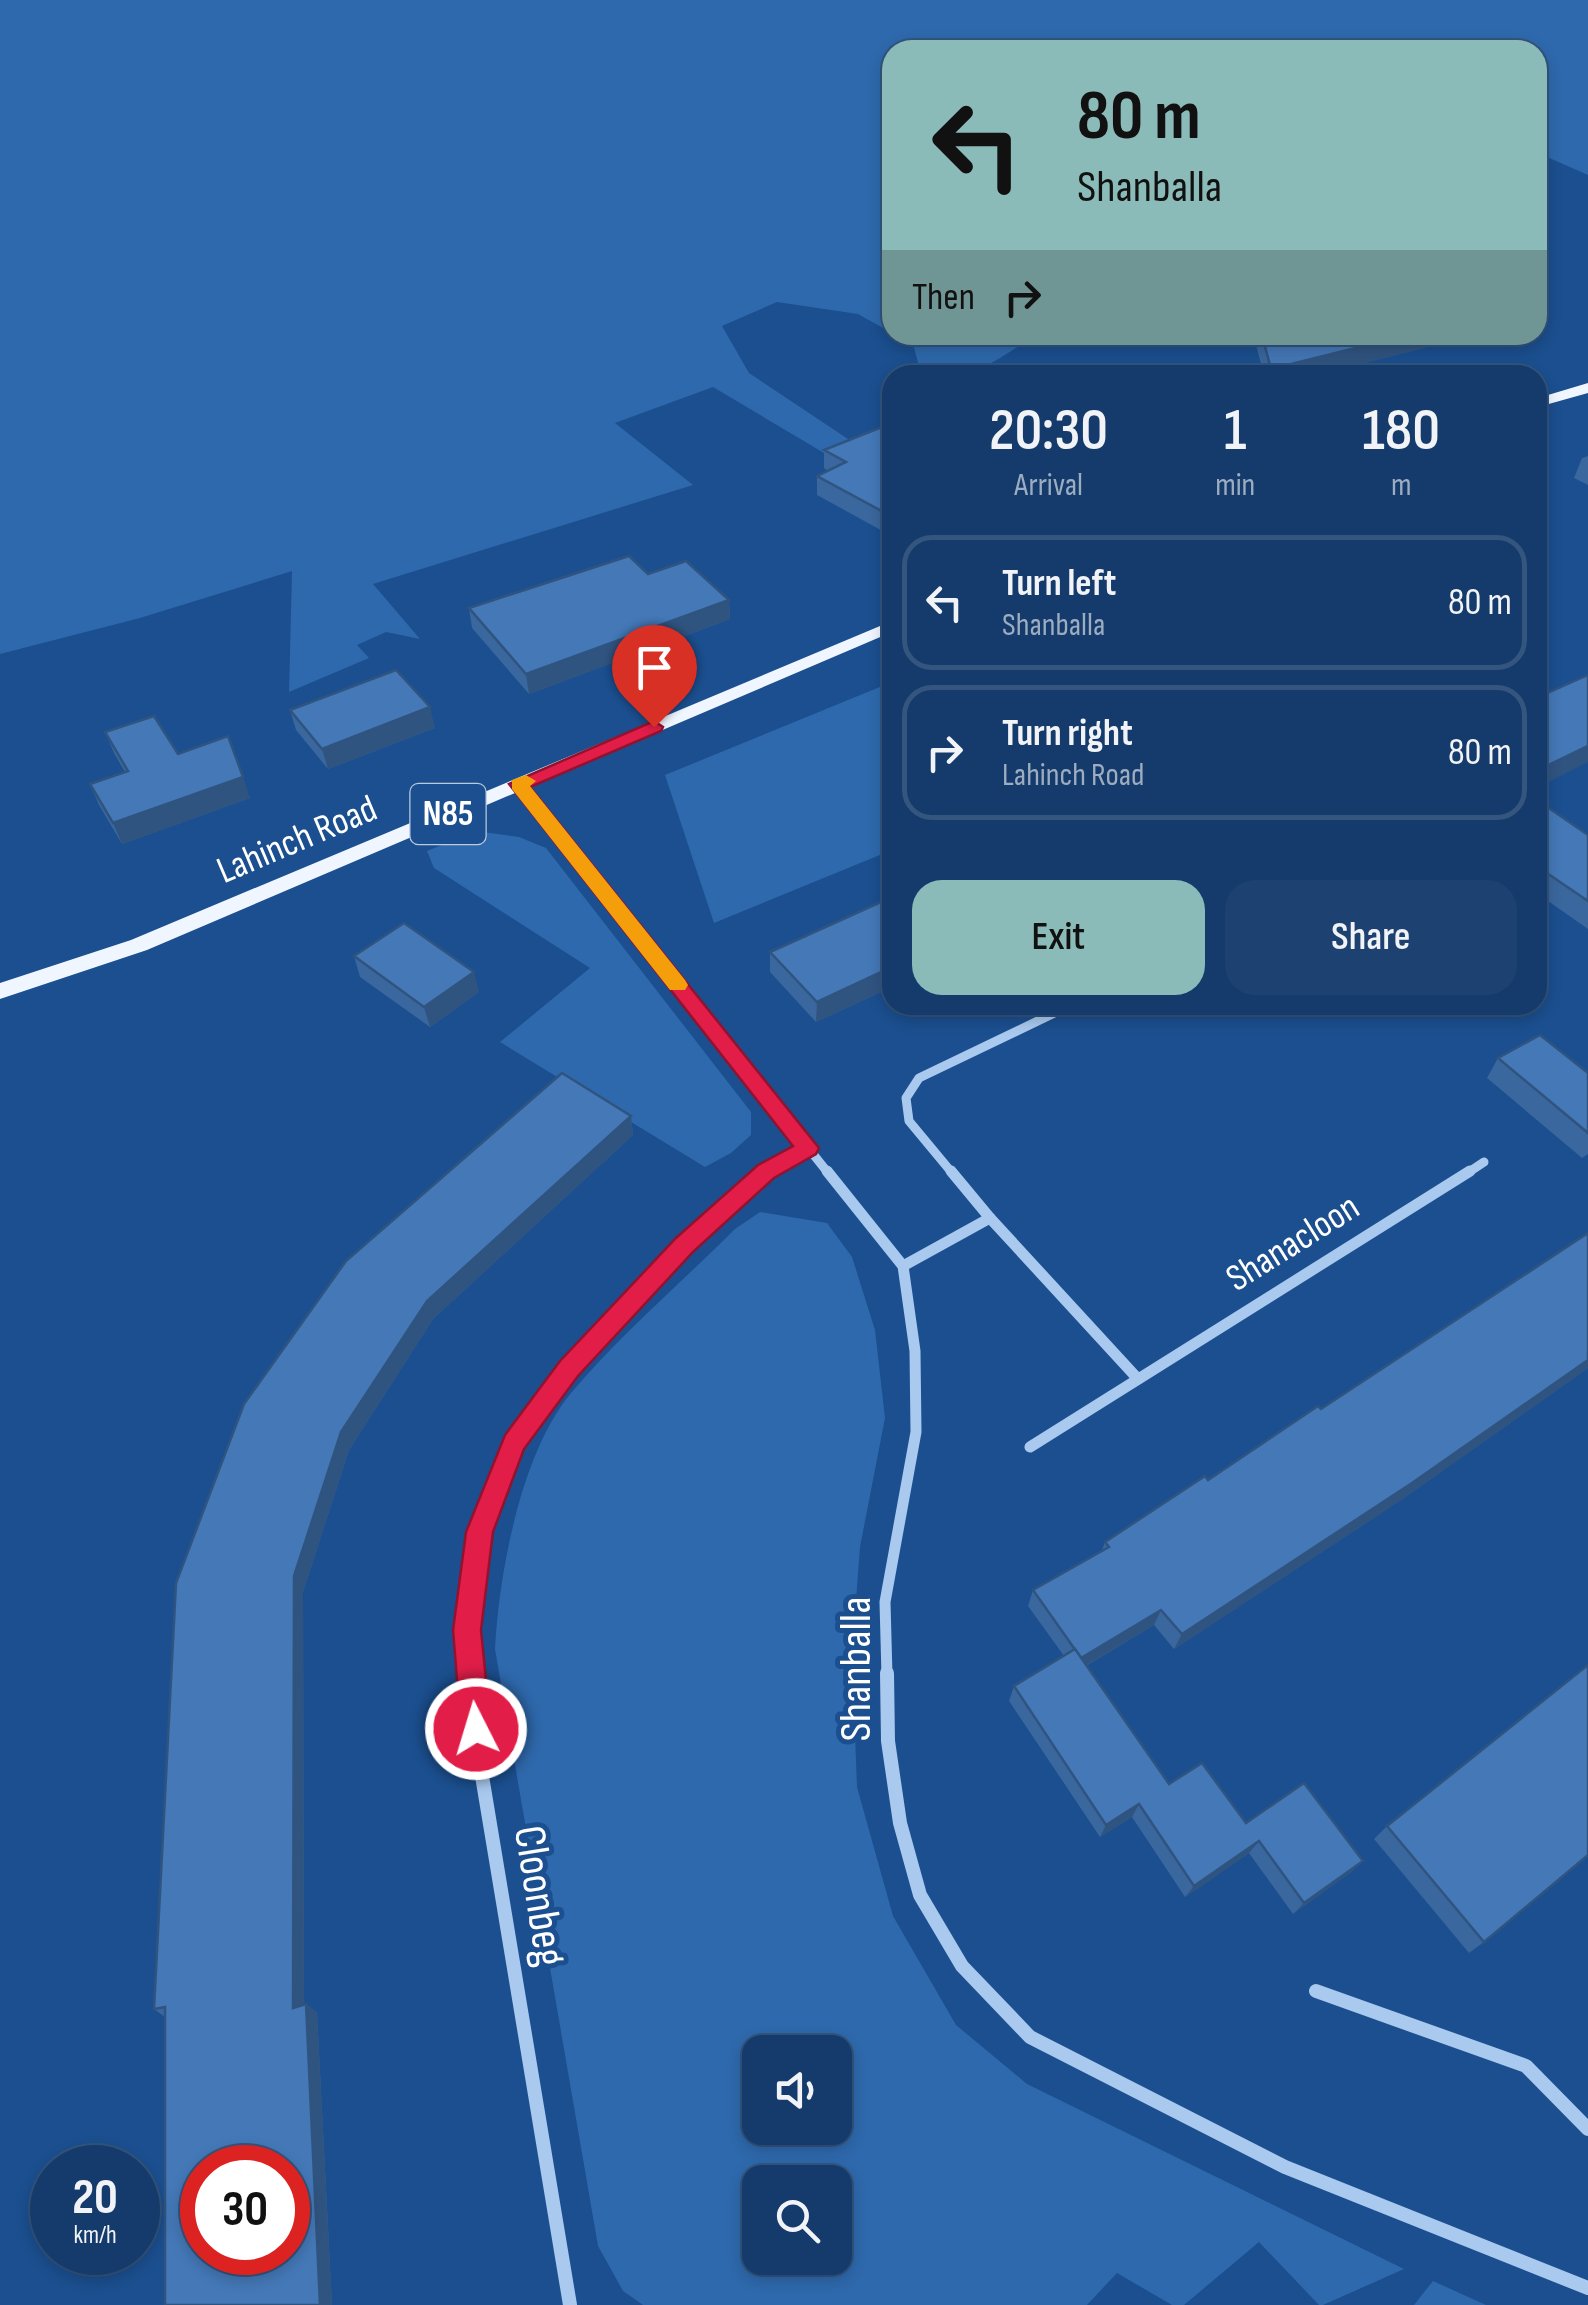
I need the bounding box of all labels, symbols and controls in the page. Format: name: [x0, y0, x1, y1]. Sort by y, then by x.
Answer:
text: 80 m: [1077, 75, 1201, 159]
icon: left: [912, 80, 1042, 210]
text: Shanballa: [1077, 160, 1222, 215]
icon: right: [995, 270, 1050, 325]
text: Then: [912, 275, 975, 320]
text: 20:30: [989, 395, 1108, 467]
text: 1: [1224, 395, 1246, 467]
text: 180: [1362, 395, 1440, 467]
text: Arrival: [1014, 466, 1083, 505]
text: min: [1215, 466, 1255, 505]
text: m: [1391, 466, 1411, 505]
text: Turn left: [1002, 561, 1116, 606]
icon: left: [917, 575, 972, 630]
text: 80 m: [1448, 580, 1512, 625]
text: Shanballa: [1002, 606, 1105, 645]
pin: [612, 625, 697, 728]
icon: arrive: [627, 640, 682, 695]
text: Turn right: [1002, 711, 1133, 756]
icon: right: [917, 725, 972, 780]
text: 80 m: [1448, 730, 1512, 775]
text: Lahinch Road: [1002, 756, 1144, 795]
road number: N85: [410, 784, 486, 844]
street label: Lahinch Road: [210, 786, 384, 894]
button: Exit: [912, 880, 1205, 995]
button: Share: [1225, 880, 1517, 995]
street label: Shanacloon: [1218, 1185, 1368, 1301]
street label: Shanballa: [829, 1596, 884, 1742]
position arrow: [424, 1677, 528, 1781]
street label: Cloonbeg: [501, 1822, 577, 1970]
map controls: [742, 2035, 852, 2275]
button: sound: [742, 2035, 852, 2145]
speed limit sign: 30: [180, 2145, 310, 2275]
button: search: [742, 2165, 852, 2275]
text: 20: [72, 2168, 118, 2228]
text: km/h: [73, 2220, 117, 2251]

